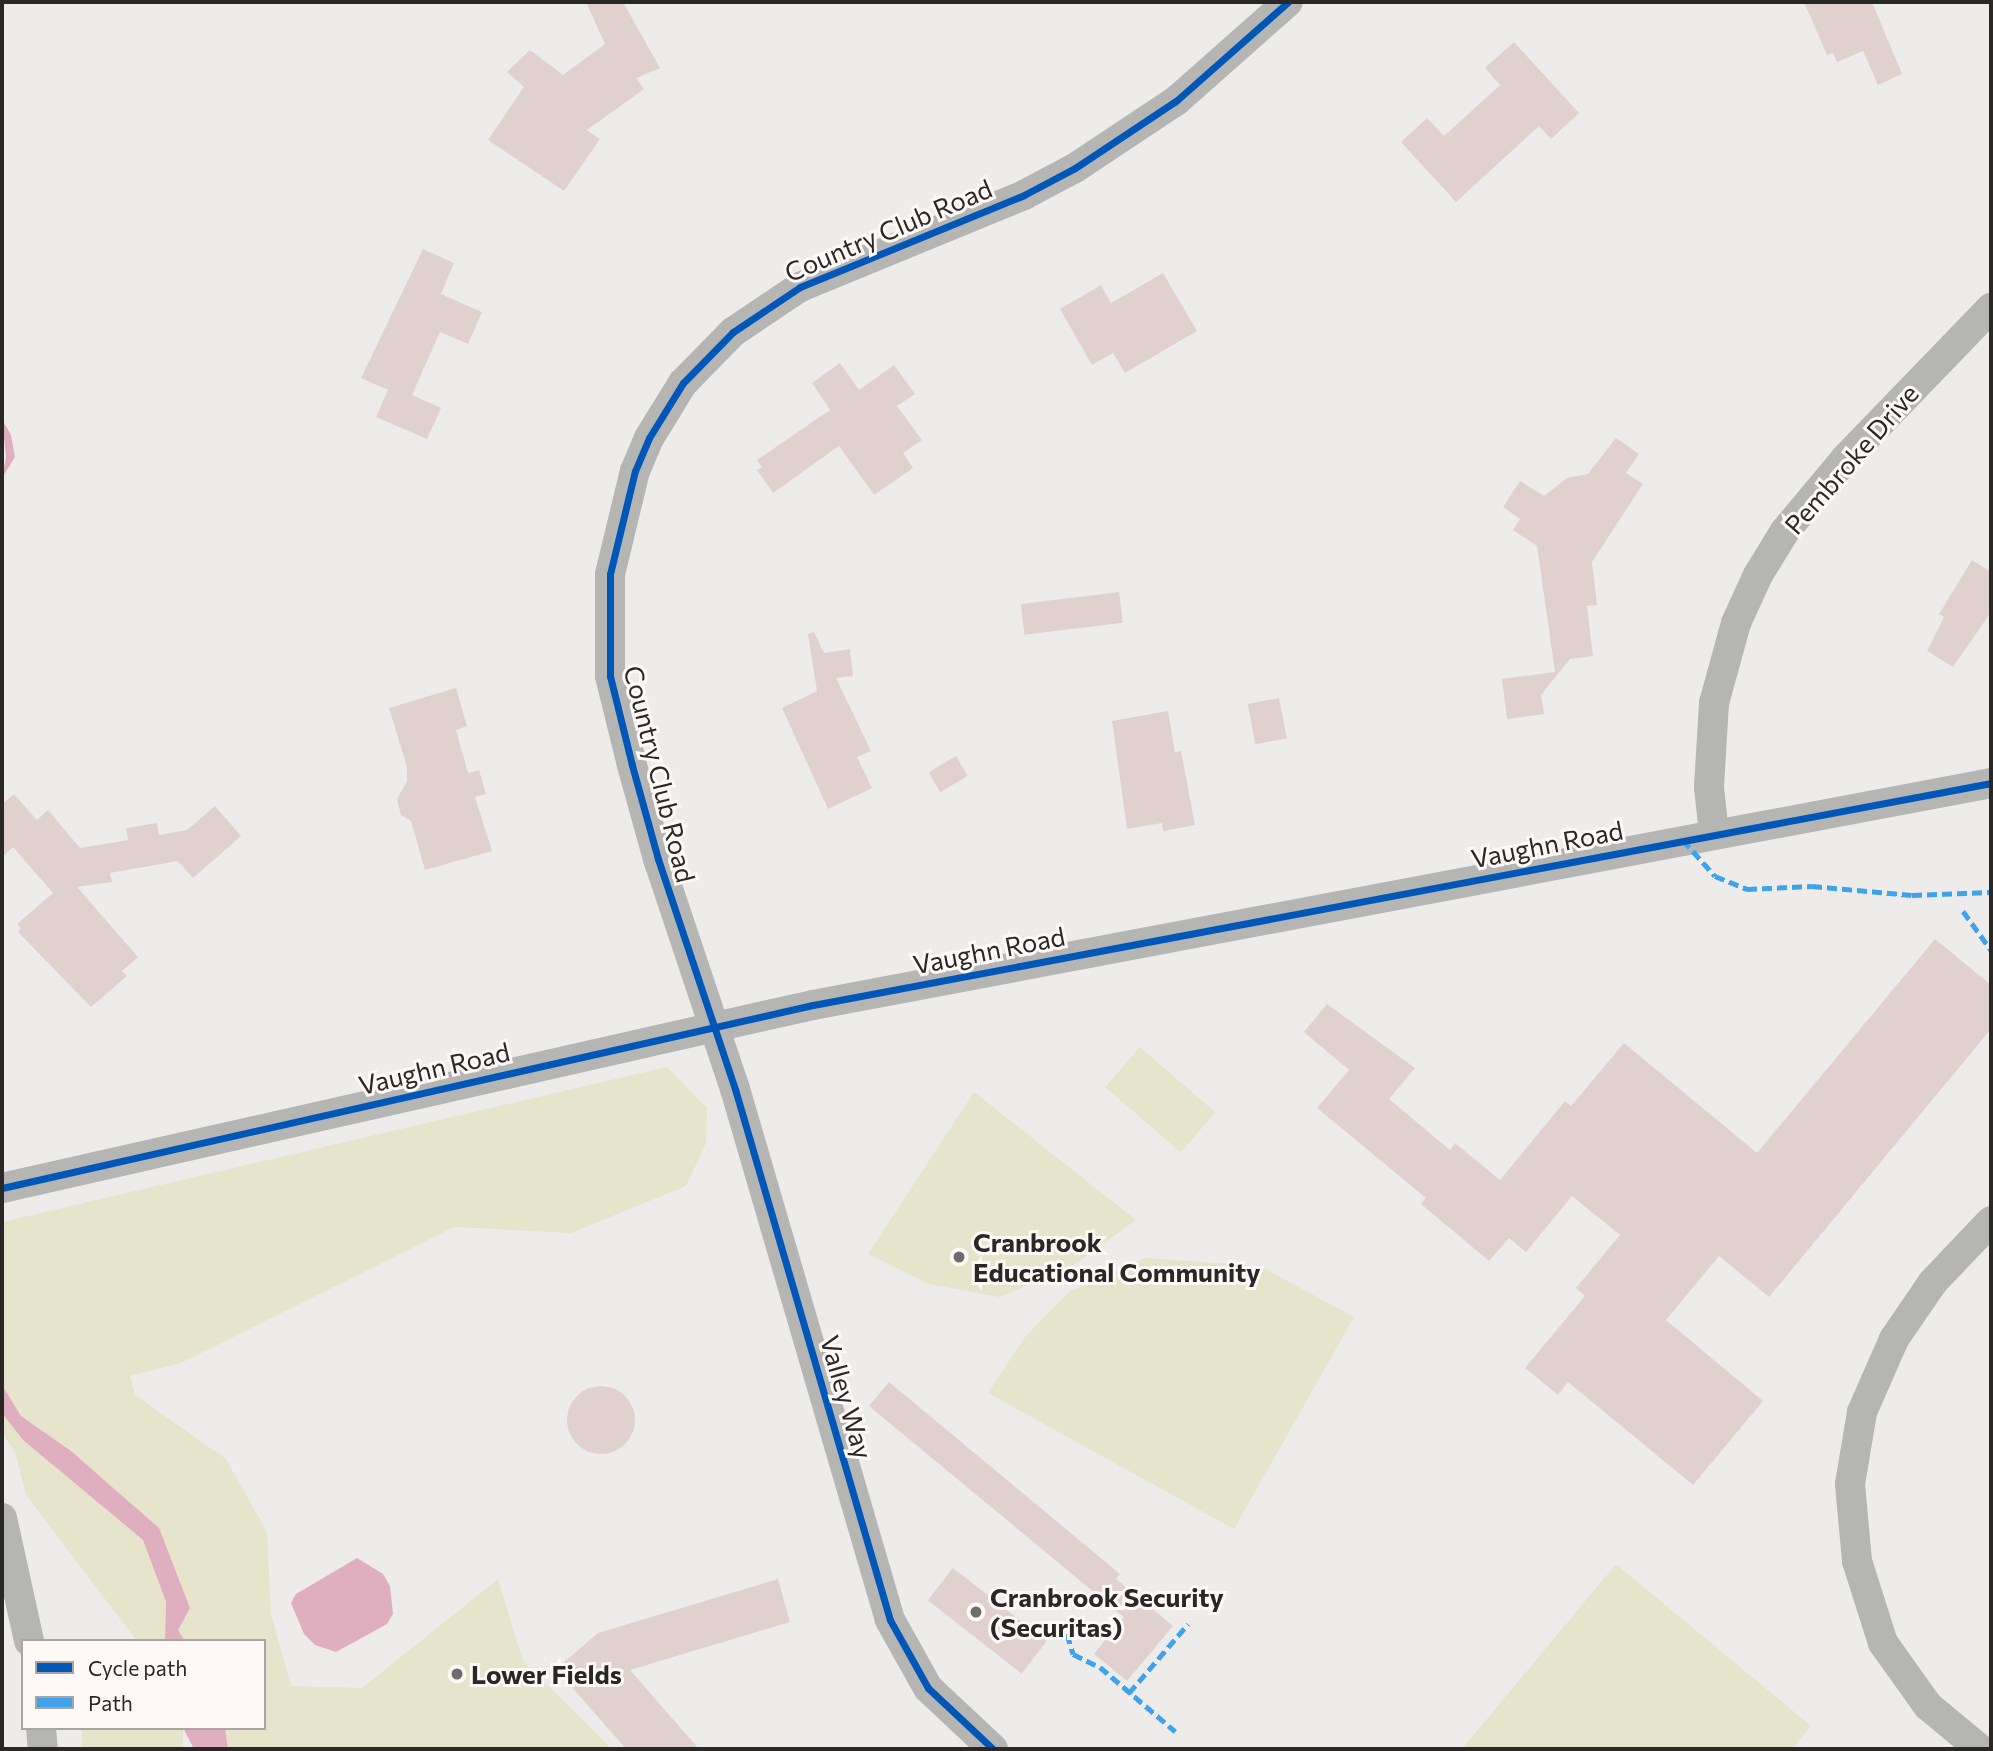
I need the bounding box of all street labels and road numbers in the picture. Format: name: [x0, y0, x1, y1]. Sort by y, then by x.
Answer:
street label: Country Club Road: [780, 172, 996, 288]
street label: Pembroke Drive: [1778, 378, 1924, 540]
street label: Country Club Road: [618, 662, 702, 886]
street label: Vaughn Road: [1468, 814, 1626, 874]
street label: Vaughn Road: [910, 920, 1068, 980]
street label: Vaughn Road: [355, 1035, 513, 1101]
street label: Valley Way: [815, 1332, 879, 1462]

